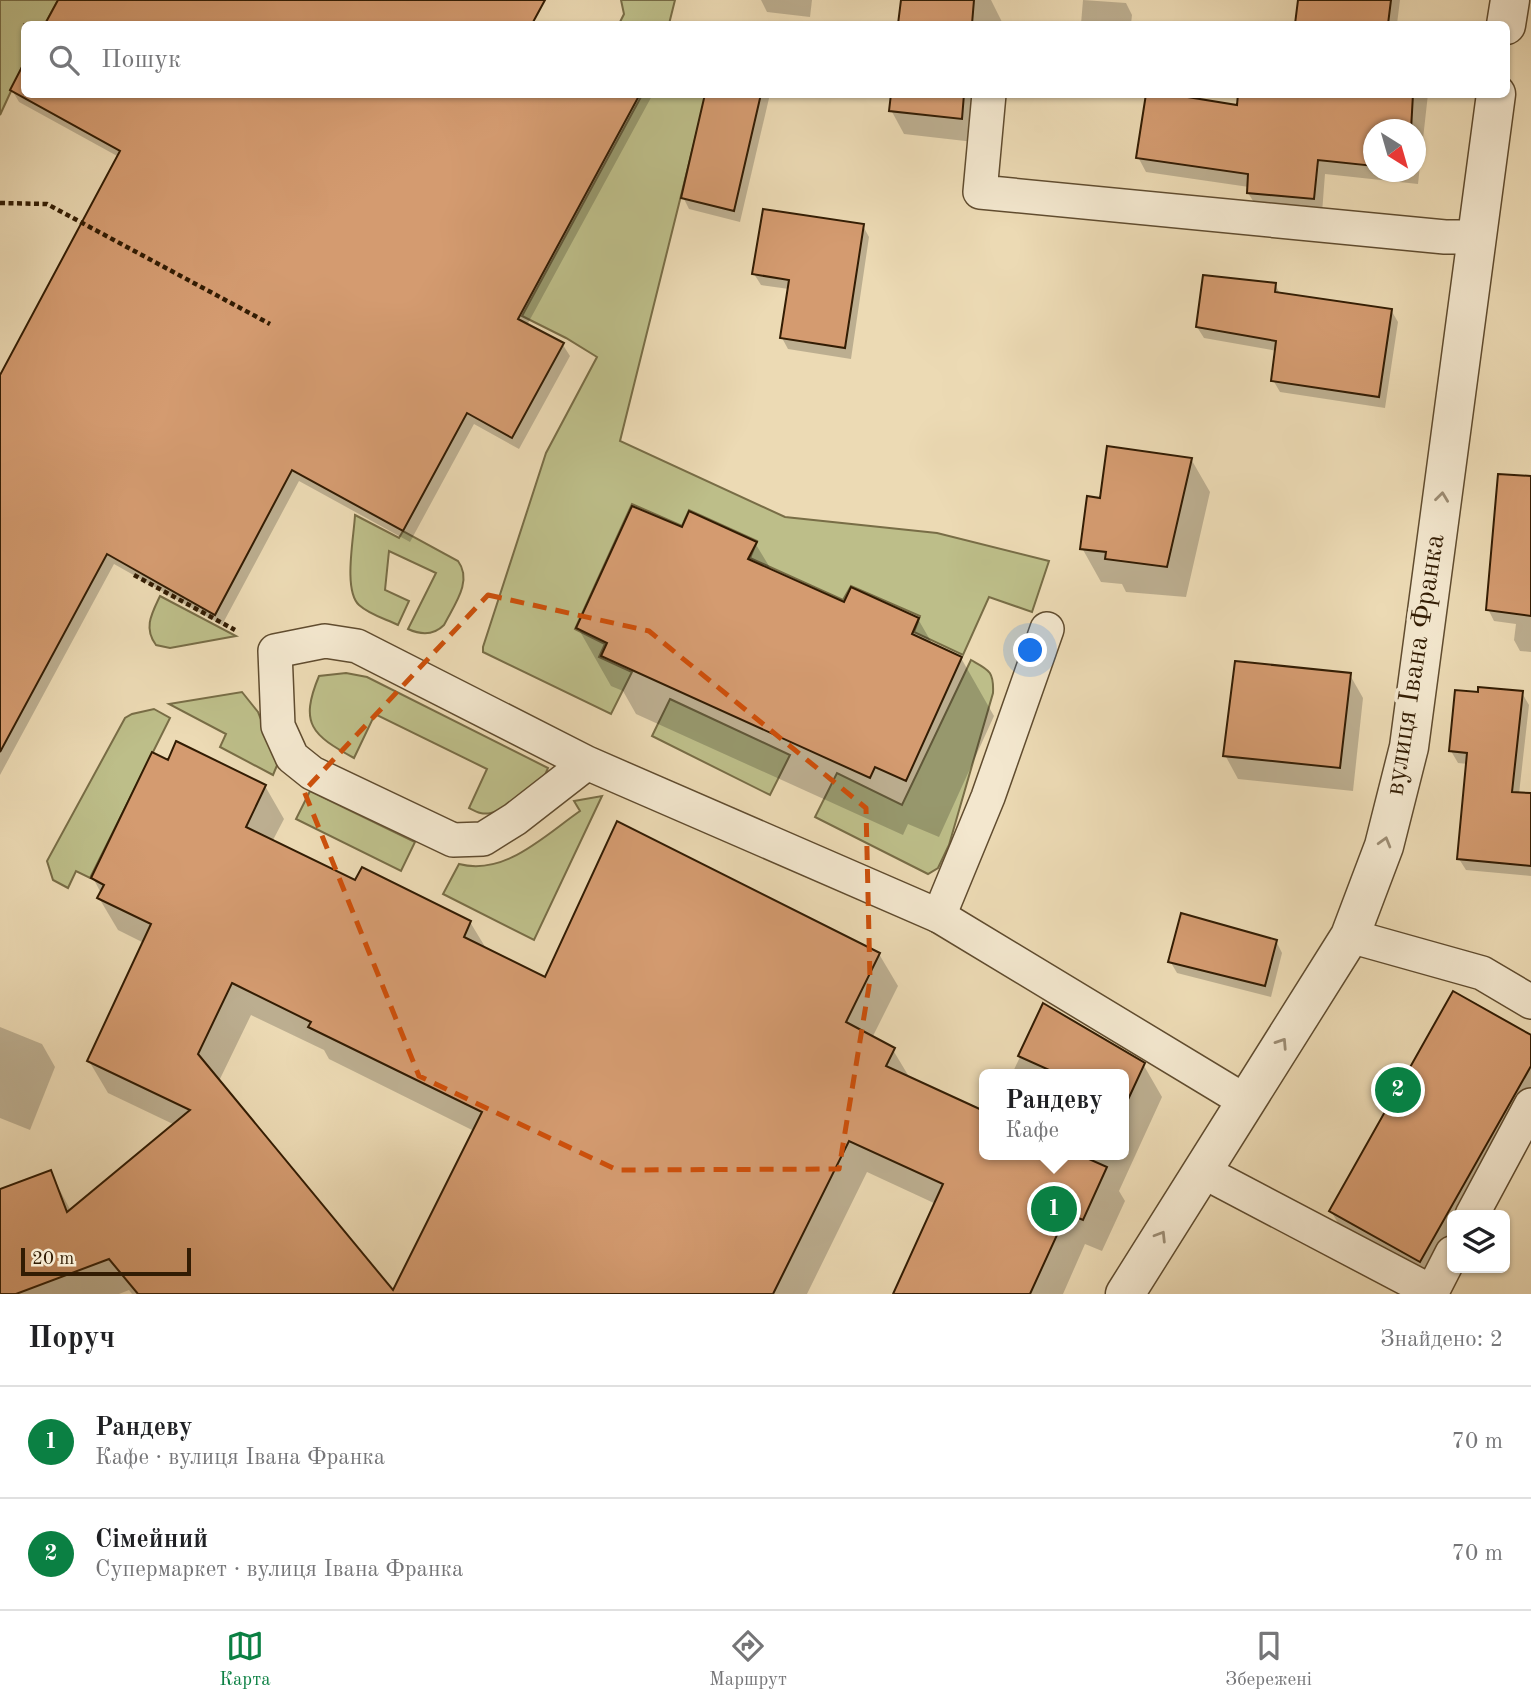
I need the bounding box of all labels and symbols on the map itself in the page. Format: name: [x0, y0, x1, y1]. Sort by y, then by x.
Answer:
north arrow: [1363, 119, 1426, 182]
one-way arrow: [1434, 491, 1449, 503]
street label: вулиця Івана Франка: [1382, 532, 1451, 798]
your location: [1013, 633, 1047, 667]
one-way arrow: [1377, 836, 1391, 848]
one-way arrow: [1273, 1038, 1286, 1051]
pin: 2: [1375, 1064, 1421, 1116]
pin: 1: [1031, 1183, 1077, 1235]
one-way arrow: [1153, 1231, 1166, 1244]
scale bar: [21, 1245, 191, 1277]

